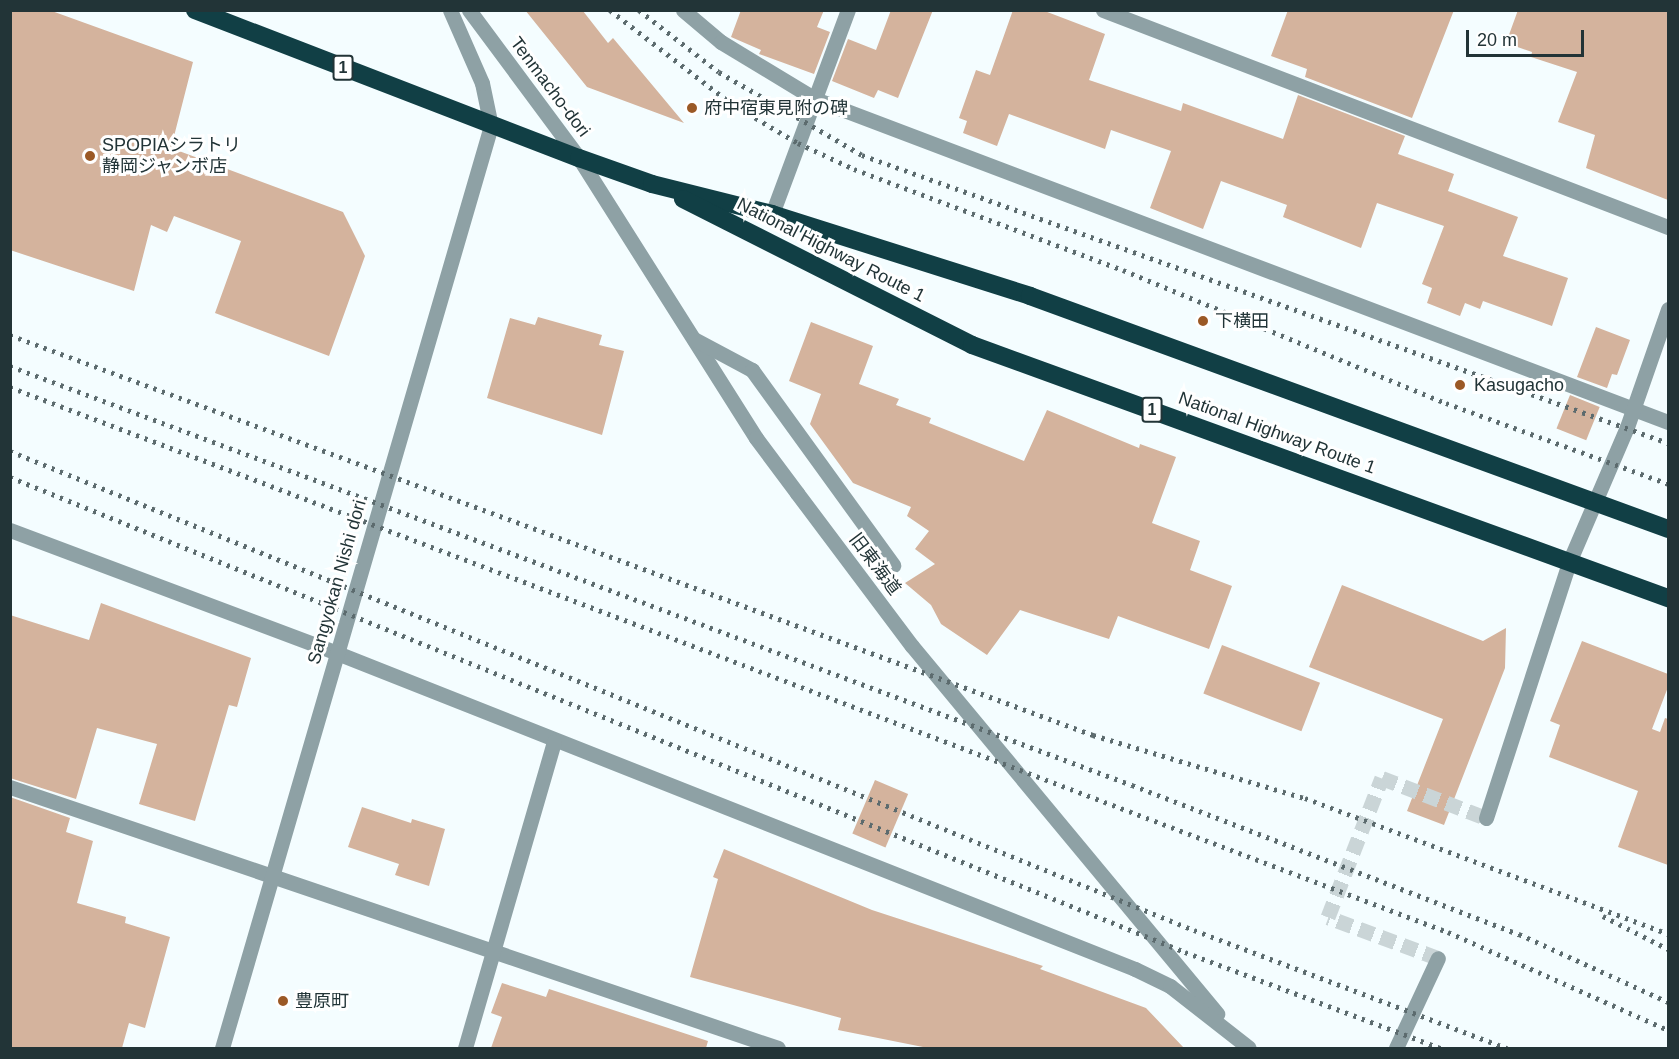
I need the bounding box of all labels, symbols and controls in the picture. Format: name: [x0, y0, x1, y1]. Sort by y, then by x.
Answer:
scale bar: [1469, 18, 1588, 56]
text: 20 m: [1477, 30, 1517, 50]
street label: Tenmacho-dori: [506, 33, 594, 141]
road number: 1: [332, 55, 354, 81]
place label: 府中宿東見附の碑: [704, 97, 848, 119]
marker: 府中宿東見附の碑: [685, 101, 699, 115]
place label: SPOPIAシラトリ 静岡ジャンボ店: [102, 135, 241, 178]
marker: SPOPIAシラトリ 静岡ジャンボ店: [83, 149, 97, 163]
street label: National Highway Route 1: [733, 193, 929, 307]
place label: 下横田: [1215, 310, 1269, 332]
marker: 下横田: [1196, 314, 1210, 328]
place label: Kasugacho: [1474, 374, 1564, 396]
marker: Kasugacho: [1451, 376, 1469, 394]
street label: National Highway Route 1: [1176, 387, 1378, 479]
road number: 1: [1142, 397, 1162, 423]
street label: Sangyokan Nishi dori: [303, 497, 371, 667]
street label: 旧東海道: [845, 529, 905, 599]
place label: 豊原町: [295, 990, 349, 1012]
marker: 豊原町: [276, 994, 290, 1008]

